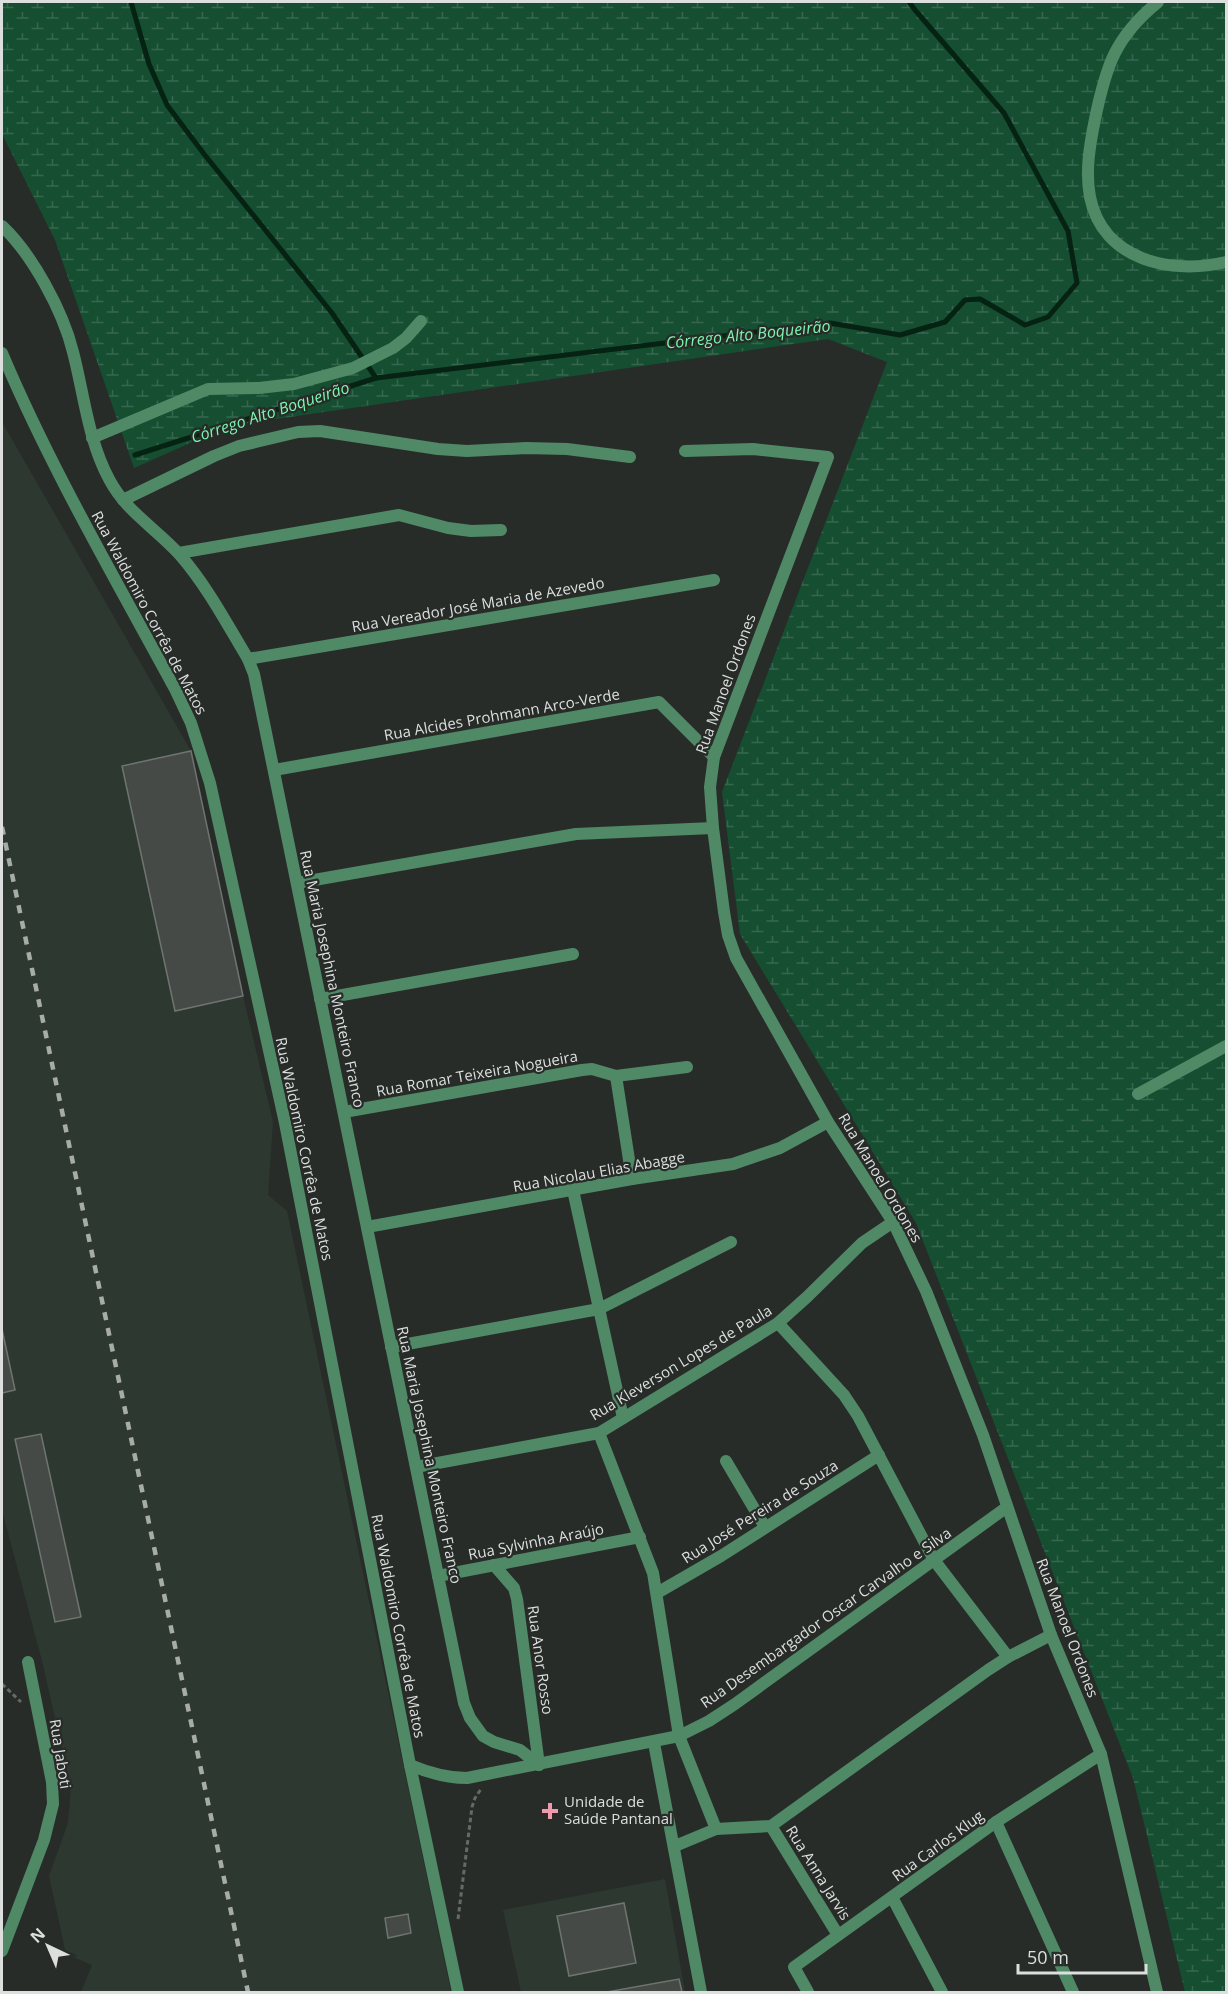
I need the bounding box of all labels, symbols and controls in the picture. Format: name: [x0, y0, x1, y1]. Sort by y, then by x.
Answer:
water label: Córrego Alto Boqueirão: [665, 314, 831, 354]
water label: Córrego Alto Boqueirão: [188, 376, 352, 448]
street label: Rua Waldomiro Corrêa de Matos: [88, 507, 212, 718]
street label: Rua Vereador José Maria de Azevedo: [350, 572, 606, 636]
street label: Rua Manoel Ordones: [690, 611, 760, 756]
street label: Rua Alcides Prohmann Arco-Verde: [382, 683, 621, 745]
street label: Rua Maria Josephina Monteiro Franco: [296, 848, 370, 1109]
street label: Rua Waldomiro Corrêa de Matos: [272, 1035, 338, 1262]
street label: Rua Romar Teixeira Nogueira: [374, 1045, 579, 1101]
street label: Rua Manoel Ordones: [834, 1109, 927, 1246]
street label: Rua Nicolau Elias Abagge: [511, 1146, 686, 1196]
street label: Rua Kleverson Lopes de Paula: [586, 1300, 775, 1425]
street label: Rua Maria Josephina Monteiro Franco: [393, 1324, 467, 1585]
street label: Rua José Pereira de Souza: [678, 1455, 841, 1568]
street label: Rua Waldomiro Corrêa de Matos: [367, 1512, 431, 1740]
street label: Rua Sylvinha Araújo: [466, 1518, 605, 1564]
street label: Rua Desembargador Oscar Carvalho e Silva: [696, 1522, 955, 1712]
street label: Rua Manoel Ordones: [1032, 1555, 1104, 1700]
street label: Rua Anor Rosso: [523, 1604, 559, 1716]
street label: Rua Jaboti: [46, 1718, 76, 1790]
place label: Unidade de Saúde Pantanal: [564, 1791, 673, 1828]
marker: Unidade de Saúde Pantanal: [541, 1802, 559, 1820]
street label: Rua Carlos Klug: [888, 1805, 987, 1885]
street label: Rua Anna Jarvis: [782, 1821, 856, 1923]
north arrow: [18, 1916, 78, 1976]
text: N: [25, 1923, 50, 1948]
scale bar: [1018, 1937, 1146, 1975]
text: 50 m: [1027, 1945, 1069, 1969]

